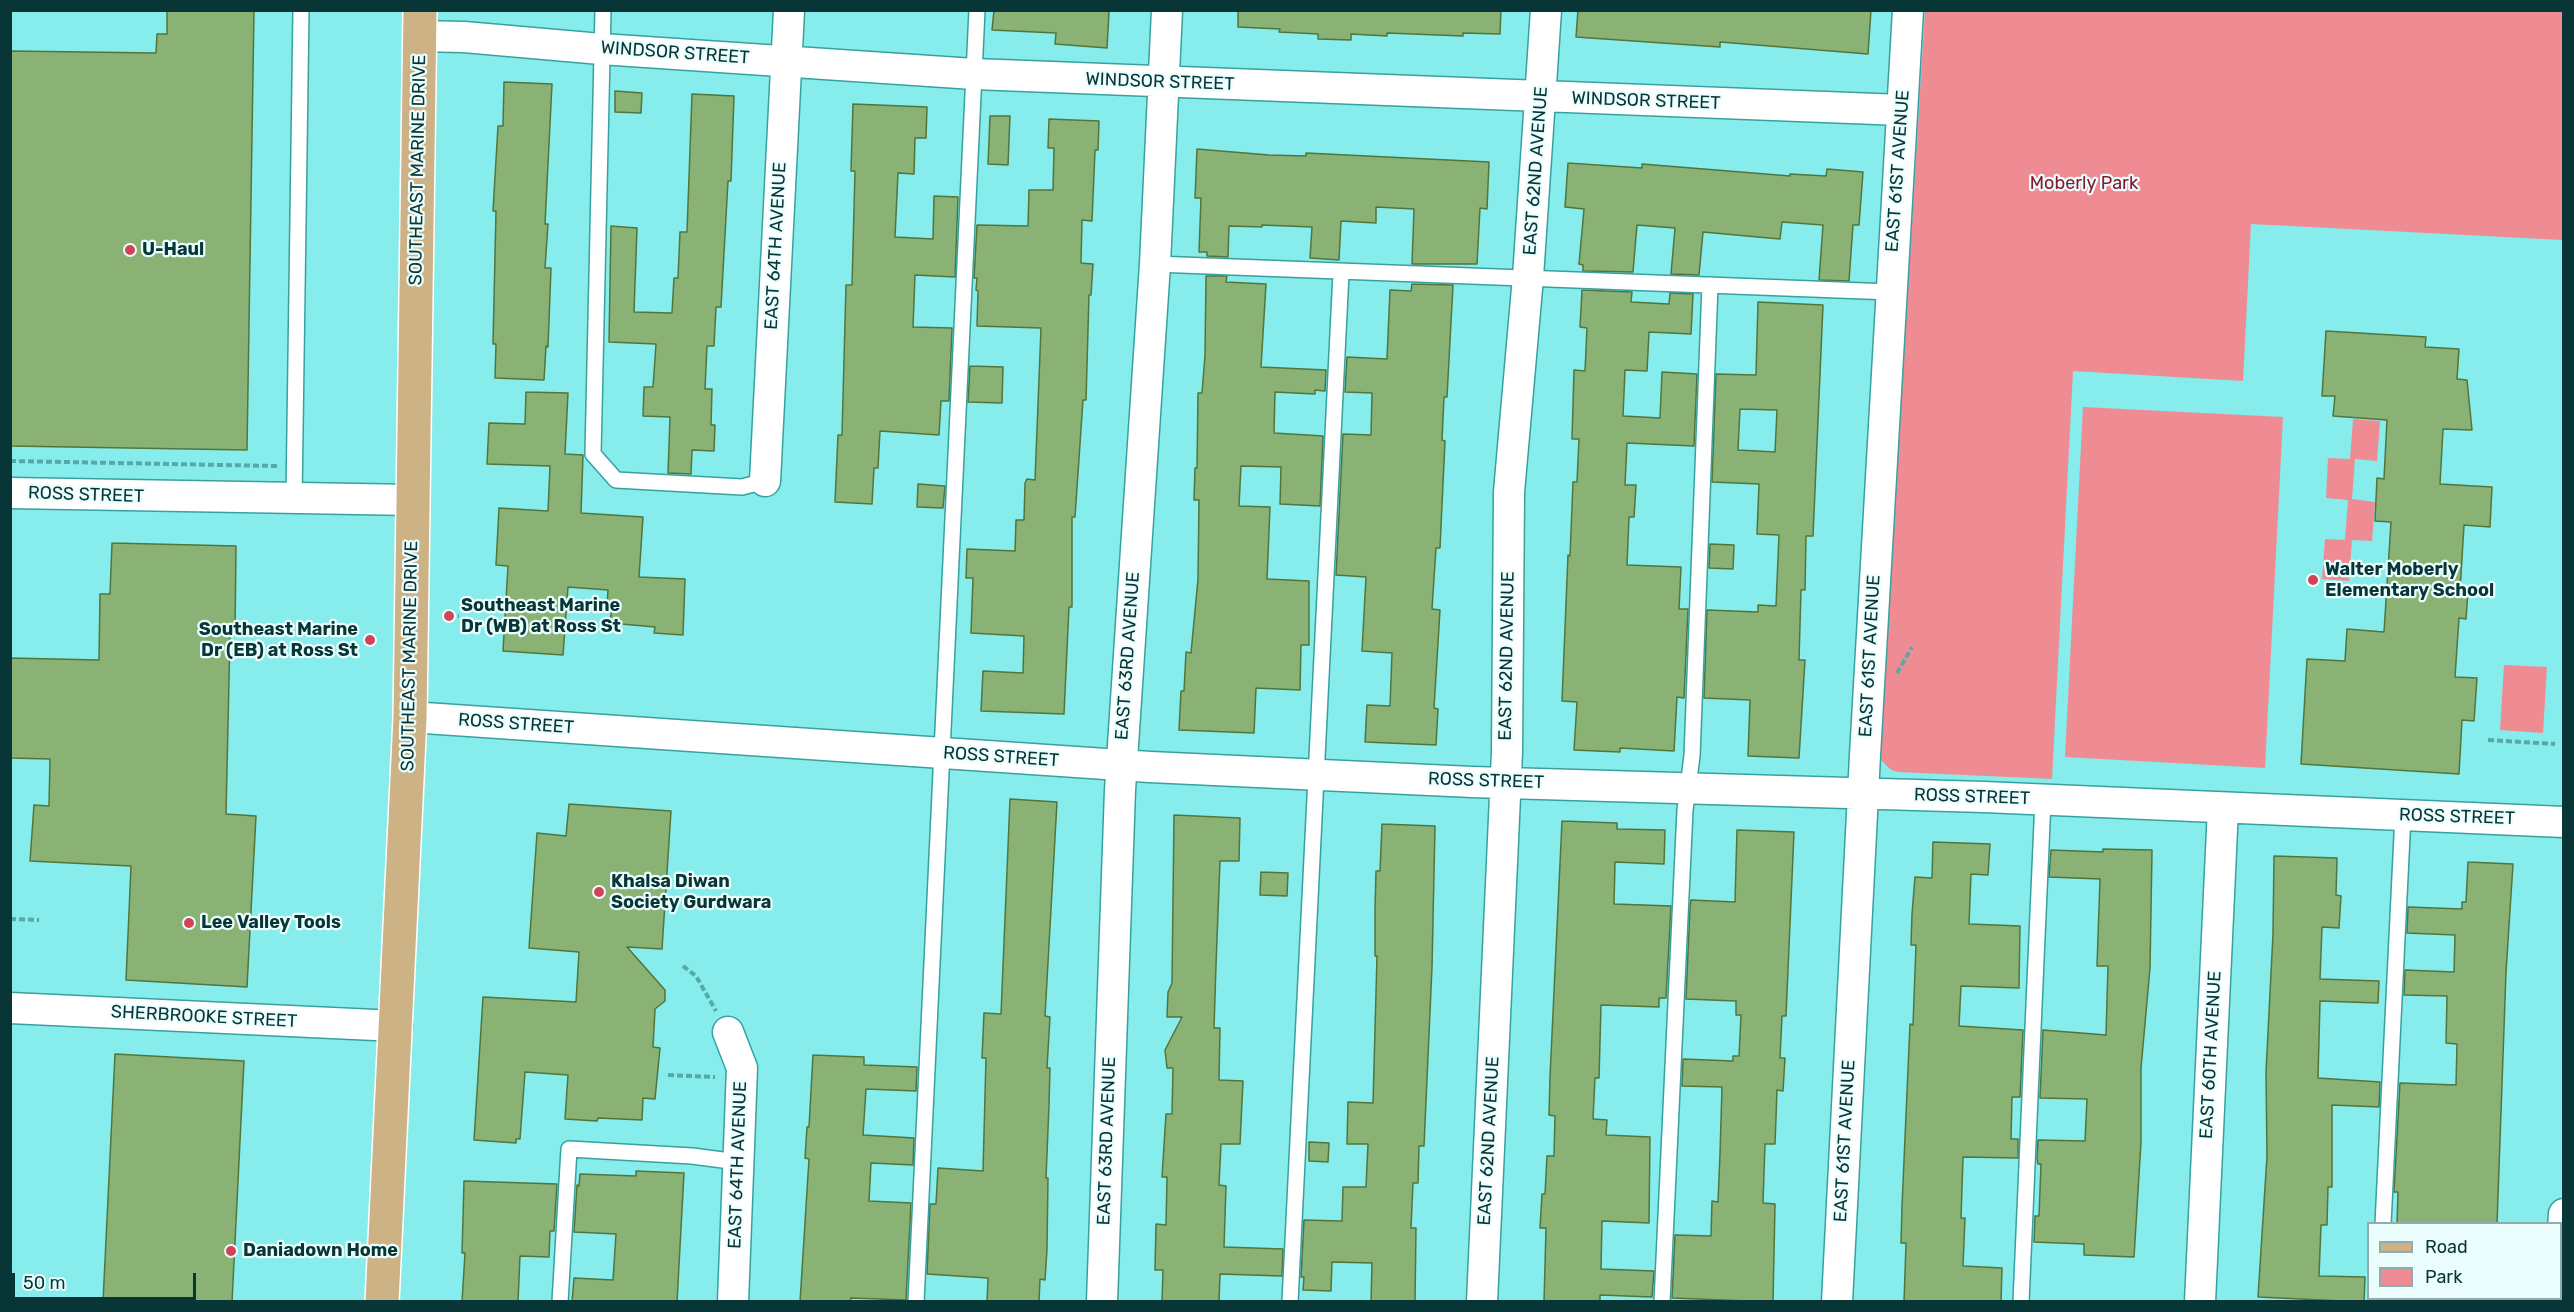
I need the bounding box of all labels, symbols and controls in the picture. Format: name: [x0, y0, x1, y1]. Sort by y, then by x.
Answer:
street label: WINDSOR STREET: [600, 37, 750, 69]
street label: SOUTHEAST MARINE DRIVE: [405, 55, 431, 285]
street label: WINDSOR STREET: [1085, 69, 1235, 95]
street label: EAST 62ND AVENUE: [1519, 86, 1553, 256]
street label: WINDSOR STREET: [1571, 88, 1721, 114]
street label: EAST 61ST AVENUE: [1882, 89, 1914, 253]
street label: EAST 64TH AVENUE: [761, 162, 791, 330]
park label: Moberly Park: [2030, 173, 2138, 195]
place label: U-Haul: [142, 239, 204, 261]
marker: U-Haul: [123, 243, 137, 257]
street label: ROSS STREET: [28, 482, 144, 508]
street label: SOUTHEAST MARINE DRIVE: [397, 541, 423, 771]
place label: Walter Moberly Elementary School: [2325, 559, 2494, 602]
street label: EAST 63RD AVENUE: [1111, 571, 1145, 741]
street label: EAST 62ND AVENUE: [1495, 571, 1519, 741]
marker: Walter Moberly Elementary School: [2306, 573, 2320, 587]
street label: EAST 61ST AVENUE: [1855, 574, 1885, 738]
place label: Southeast Marine Dr (WB) at Ross St: [461, 595, 621, 638]
marker: Southeast Marine Dr (WB) at Ross St: [442, 609, 456, 623]
place label: Southeast Marine Dr (EB) at Ross St: [199, 619, 358, 662]
marker: Southeast Marine Dr (EB) at Ross St: [363, 633, 377, 647]
street label: ROSS STREET: [457, 709, 575, 739]
street label: ROSS STREET: [942, 742, 1060, 772]
street label: ROSS STREET: [1428, 768, 1544, 794]
street label: ROSS STREET: [1914, 784, 2030, 810]
street label: ROSS STREET: [2399, 804, 2515, 830]
place label: Khalsa Diwan Society Gurdwara: [611, 871, 771, 914]
marker: Khalsa Diwan Society Gurdwara: [592, 885, 606, 899]
place label: Lee Valley Tools: [201, 912, 341, 934]
marker: Lee Valley Tools: [182, 916, 196, 930]
street label: EAST 60TH AVENUE: [2196, 970, 2226, 1140]
street label: SHERBROOKE STREET: [110, 1001, 298, 1033]
street label: EAST 63RD AVENUE: [1093, 1056, 1121, 1226]
street label: EAST 62ND AVENUE: [1474, 1056, 1504, 1226]
street label: EAST 61ST AVENUE: [1830, 1059, 1860, 1223]
street label: EAST 64TH AVENUE: [724, 1081, 752, 1249]
legend: [2367, 1222, 2562, 1300]
text: Road: [2425, 1236, 2468, 1258]
place label: Daniadown Home: [243, 1240, 398, 1262]
marker: Daniadown Home: [224, 1244, 238, 1258]
scale bar: [15, 1261, 200, 1299]
text: Park: [2425, 1266, 2462, 1288]
text: 50 m: [23, 1272, 66, 1294]

